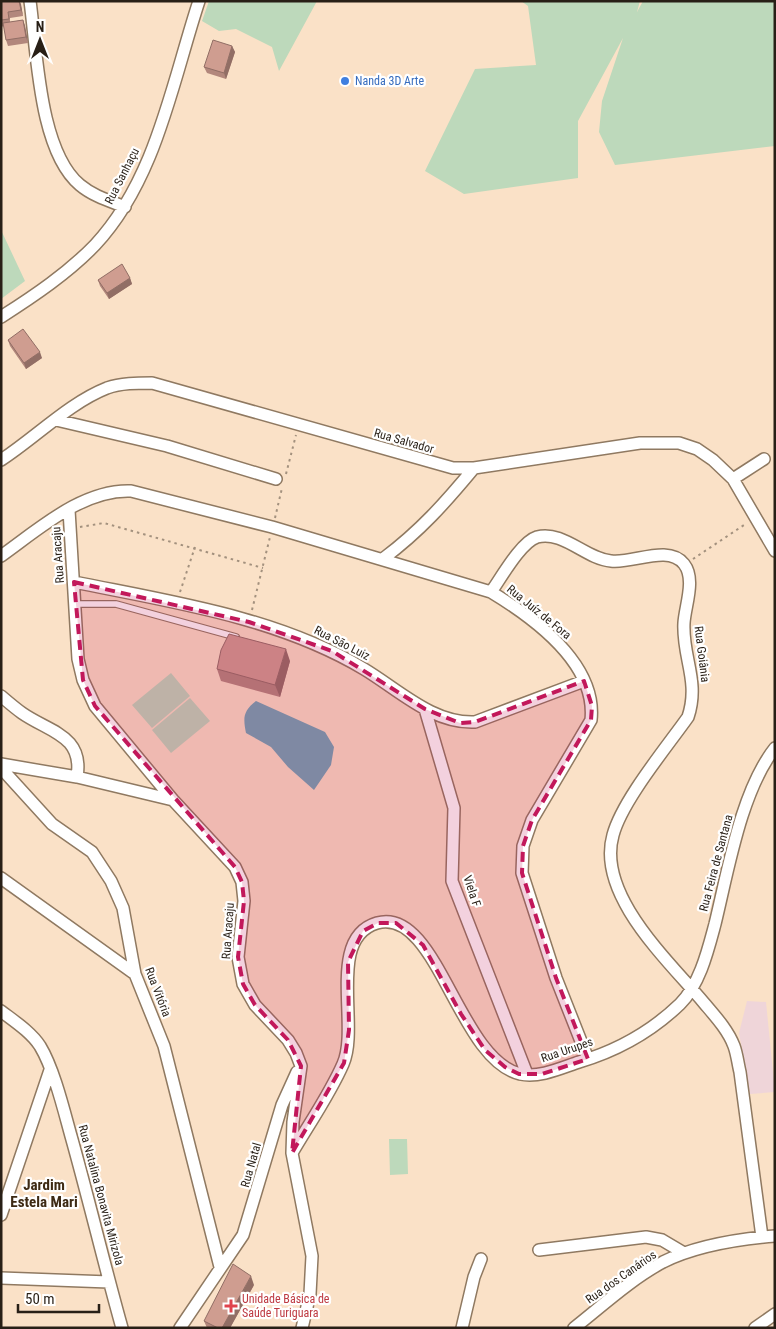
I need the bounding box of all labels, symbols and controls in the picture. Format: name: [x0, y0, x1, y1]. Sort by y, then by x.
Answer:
north arrow: [15, 15, 65, 65]
text: N: [36, 19, 44, 35]
place label: Nanda 3D Arte: [355, 74, 424, 88]
marker: Nanda 3D Arte: [339, 75, 351, 87]
street label: Rua Sanhaçu: [102, 145, 142, 207]
street label: Rua Salvador: [372, 426, 436, 456]
street label: Rua Aracaju: [49, 526, 67, 584]
street label: Rua Juíz de Fora: [504, 582, 574, 642]
street label: Rua São Luiz: [312, 623, 372, 663]
street label: Rua Goiânia: [692, 625, 712, 683]
street label: Rua Feira de Santana: [696, 813, 736, 913]
street label: Viela F: [460, 874, 484, 909]
street label: Rua Aracaju: [219, 902, 237, 960]
street label: Rua Vitória: [142, 965, 174, 1019]
street label: Rua Urupes: [539, 1035, 595, 1065]
street label: Rua Natalina Bonavita Mirizola: [75, 1123, 127, 1267]
street label: Rua Natal: [238, 1141, 264, 1189]
district label: Jardim Estela Mari: [10, 1176, 78, 1211]
street label: Rua dos Canários: [583, 1247, 659, 1307]
scale bar: [18, 1282, 99, 1314]
text: 50 m: [25, 1290, 55, 1308]
place label: Unidade Básica de Saúde Turiguara: [242, 1292, 330, 1320]
marker: Unidade Básica de Saúde Turiguara: [224, 1299, 238, 1313]

